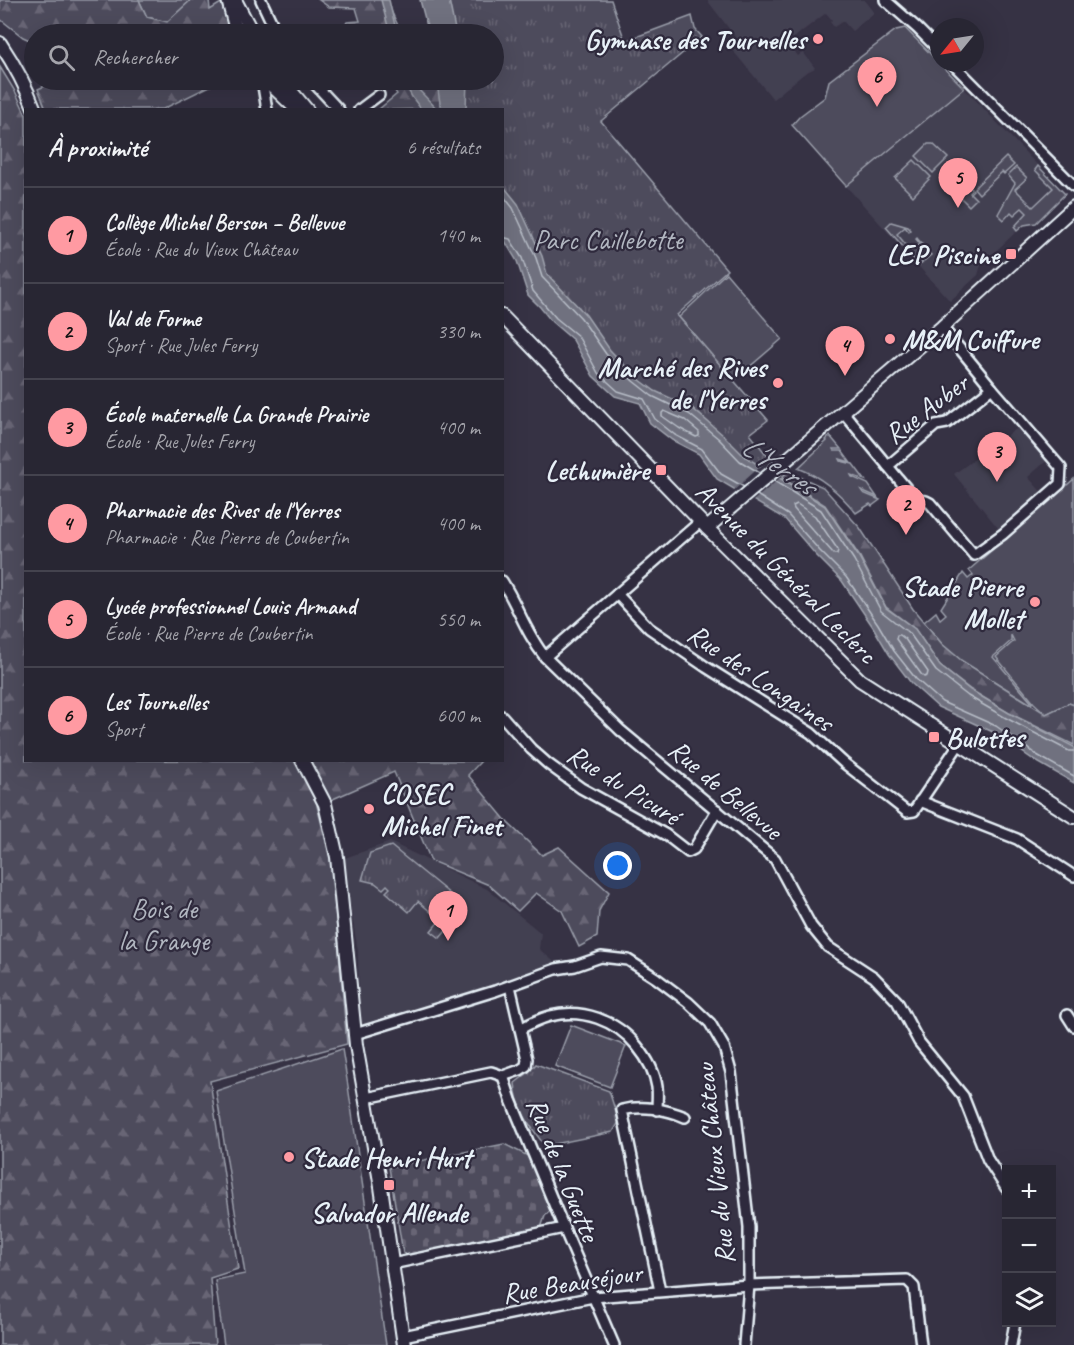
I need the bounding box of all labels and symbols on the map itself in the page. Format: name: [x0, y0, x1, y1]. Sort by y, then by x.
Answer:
north arrow: [930, 18, 984, 72]
place label: Gymnase des Tournelles: [585, 22, 809, 57]
marker: Gymnase des Tournelles: [811, 32, 825, 46]
pin: 6: [858, 57, 896, 107]
pin: 5: [938, 158, 978, 208]
park label: Parc Caillebotte: [533, 222, 684, 257]
place label: LEP Piscine: [886, 237, 1002, 272]
marker: LEP Piscine: [1004, 247, 1018, 261]
place label: M&M Coiffure: [902, 322, 1041, 357]
pin: 4: [826, 326, 864, 376]
marker: M&M Coiffure: [883, 332, 897, 346]
place label: Marché des Rives de l'Yerres: [598, 350, 769, 417]
street label: Rue Auber: [877, 364, 977, 451]
marker: Marché des Rives de l'Yerres: [771, 376, 785, 390]
water label: L'Yerres: [735, 427, 827, 506]
pin: 3: [978, 432, 1016, 482]
place label: Lethumière: [545, 453, 652, 488]
marker: Lethumière: [654, 463, 668, 477]
street label: Avenue du Général Leclerc: [688, 474, 886, 672]
pin: 2: [886, 486, 926, 535]
place label: Stade Pierre Mollet: [902, 569, 1028, 636]
marker: Stade Pierre Mollet: [1028, 595, 1042, 609]
street label: Rue des Longaines: [681, 616, 843, 741]
place label: Bulottes: [946, 720, 1027, 755]
marker: Bulottes: [927, 730, 941, 744]
street label: Rue de Bellevue: [661, 732, 791, 848]
street label: Rue du Picuré: [561, 736, 690, 835]
place label: COSEC Michel Finet: [381, 776, 505, 843]
marker: COSEC Michel Finet: [362, 802, 376, 816]
your location: [603, 851, 632, 880]
park label: Bois de la Grange: [119, 891, 211, 958]
pin: 1: [428, 892, 468, 941]
street label: Rue du Vieux Château: [686, 1060, 742, 1266]
street label: Rue de la Guette: [519, 1092, 609, 1248]
place label: Stade Henri Hurt: [301, 1140, 476, 1175]
marker: Stade Henri Hurt: [282, 1150, 296, 1164]
marker: Salvador Allende: [382, 1178, 396, 1192]
place label: Salvador Allende: [310, 1195, 470, 1230]
street label: Rue Beauséjour: [500, 1254, 646, 1311]

